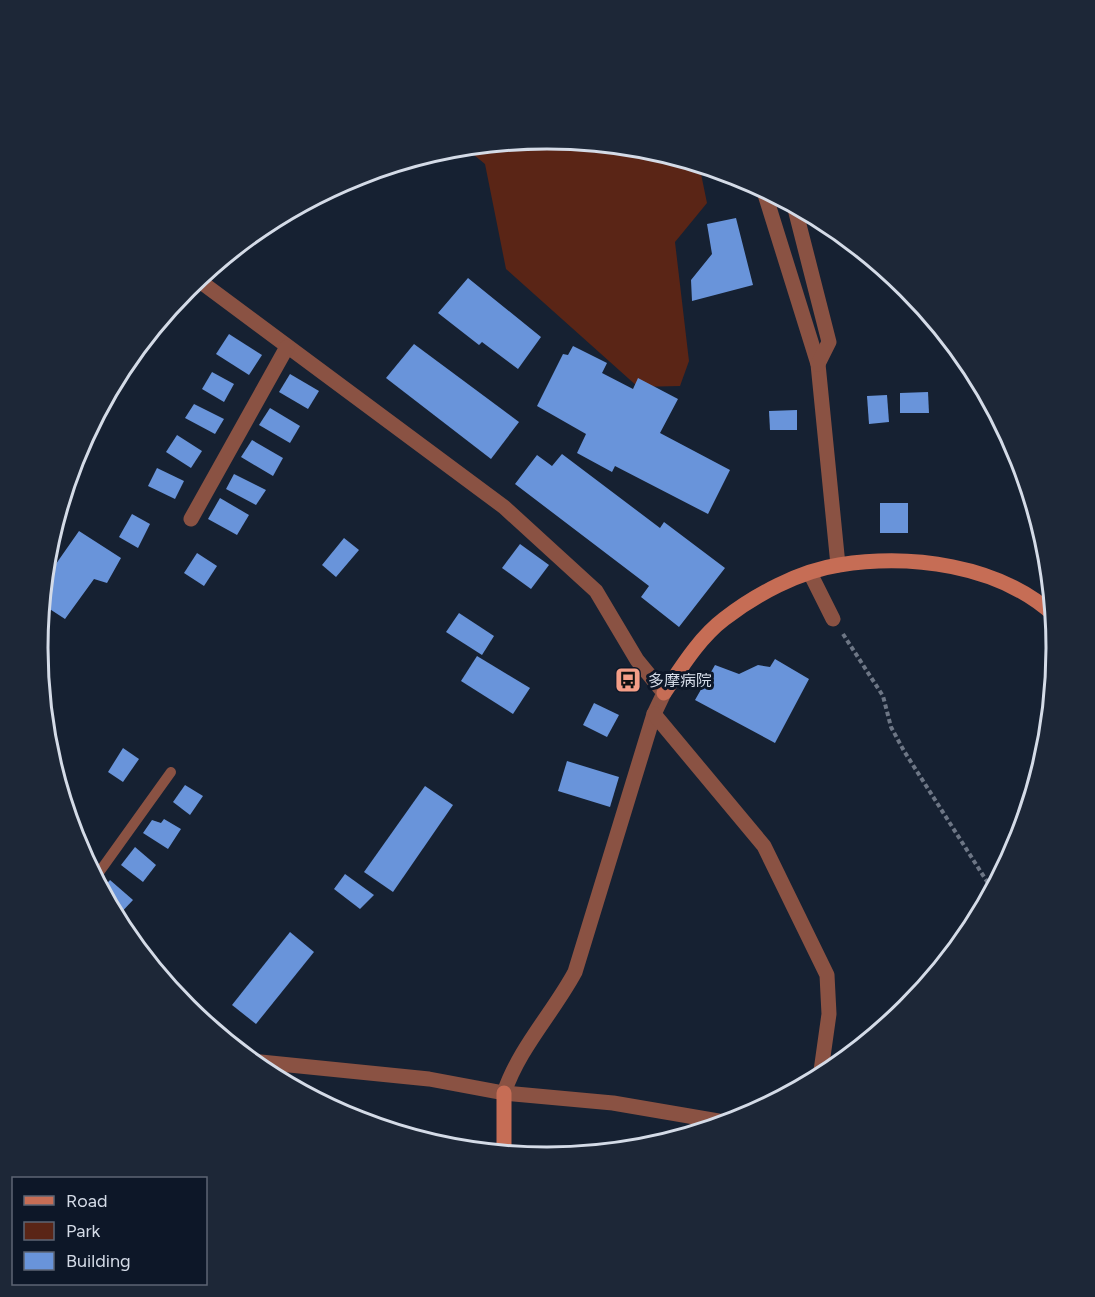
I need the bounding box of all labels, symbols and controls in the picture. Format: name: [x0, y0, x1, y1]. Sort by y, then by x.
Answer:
bus stop icon: 多摩病院: [613, 665, 643, 695]
place label: 多摩病院: [648, 671, 712, 690]
legend: [12, 1177, 207, 1285]
text: Road: [66, 1190, 107, 1212]
text: Park: [66, 1220, 101, 1242]
text: Building: [66, 1250, 131, 1272]

